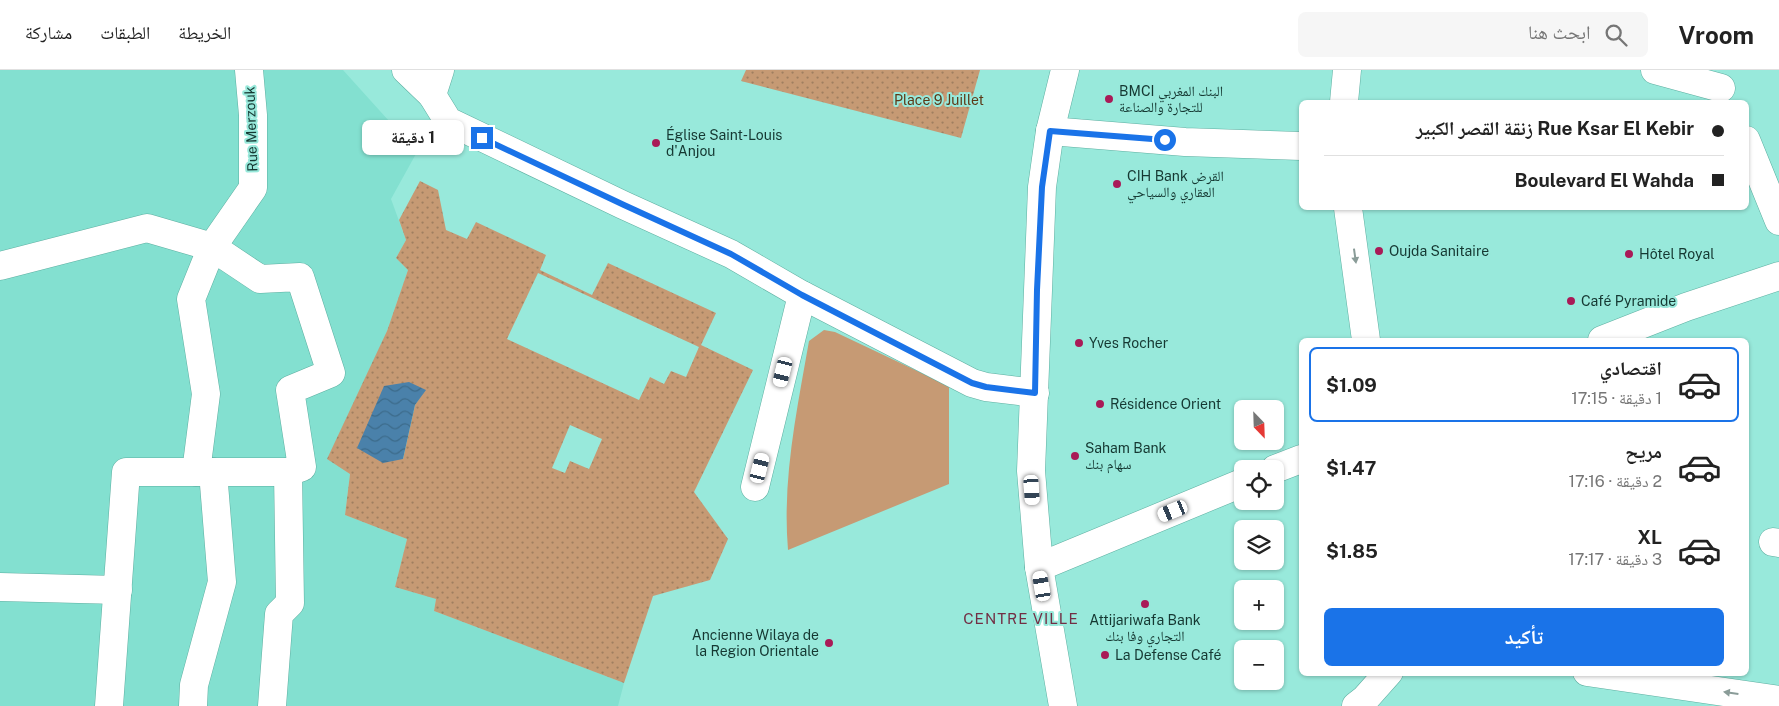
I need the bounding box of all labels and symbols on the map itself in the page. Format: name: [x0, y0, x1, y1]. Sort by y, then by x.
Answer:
place label: BMCI البنك المغربي للتجارة والصناعة: [1119, 83, 1223, 116]
street label: Rue Merzouk: [242, 86, 260, 172]
park label: Place 9 Juillet: [894, 92, 984, 108]
marker: BMCI البنك المغربي للتجارة والصناعة: [1103, 93, 1115, 105]
callout: 1 دقيقة: [362, 120, 464, 156]
place label: Église Saint-Louis d'Anjou: [666, 126, 782, 159]
route end: [471, 127, 493, 149]
route start: [1154, 129, 1176, 151]
marker: Église Saint-Louis d'Anjou: [650, 137, 662, 149]
place label: CIH Bank القرض العقاري والسياحي: [1127, 168, 1224, 204]
marker: CIH Bank القرض العقاري والسياحي: [1111, 178, 1123, 190]
place label: Oujda Sanitaire: [1389, 243, 1489, 259]
marker: Oujda Sanitaire: [1373, 245, 1385, 257]
place label: Hôtel Royal: [1639, 246, 1714, 262]
one-way arrow: [1351, 248, 1359, 264]
marker: Hôtel Royal: [1623, 248, 1635, 260]
place label: Café Pyramide: [1581, 293, 1676, 309]
marker: Café Pyramide: [1565, 295, 1577, 307]
place label: Yves Rocher: [1089, 335, 1168, 351]
marker: Yves Rocher: [1073, 337, 1085, 349]
car: [772, 356, 793, 388]
place label: Résidence Orient: [1110, 396, 1221, 412]
marker: Résidence Orient: [1094, 398, 1106, 410]
north arrow: [1234, 400, 1284, 450]
place label: Saham Bank سهام بنك: [1085, 440, 1167, 474]
marker: Saham Bank سهام بنك: [1069, 450, 1081, 462]
car: [749, 452, 770, 484]
car: [1023, 475, 1040, 505]
car: [1156, 498, 1189, 524]
car: [1032, 570, 1051, 602]
marker: Attijariwafa Bank التجاري وفا بنك: [1139, 598, 1151, 610]
district label: CENTRE VILLE: [963, 610, 1079, 627]
place label: Attijariwafa Bank التجاري وفا بنك: [1089, 612, 1201, 648]
place label: Ancienne Wilaya de la Region Orientale: [692, 627, 819, 659]
marker: Ancienne Wilaya de la Region Orientale: [823, 637, 835, 649]
place label: La Defense Café: [1115, 647, 1222, 663]
marker: La Defense Café: [1099, 649, 1111, 661]
one-way arrow: [1722, 689, 1738, 697]

